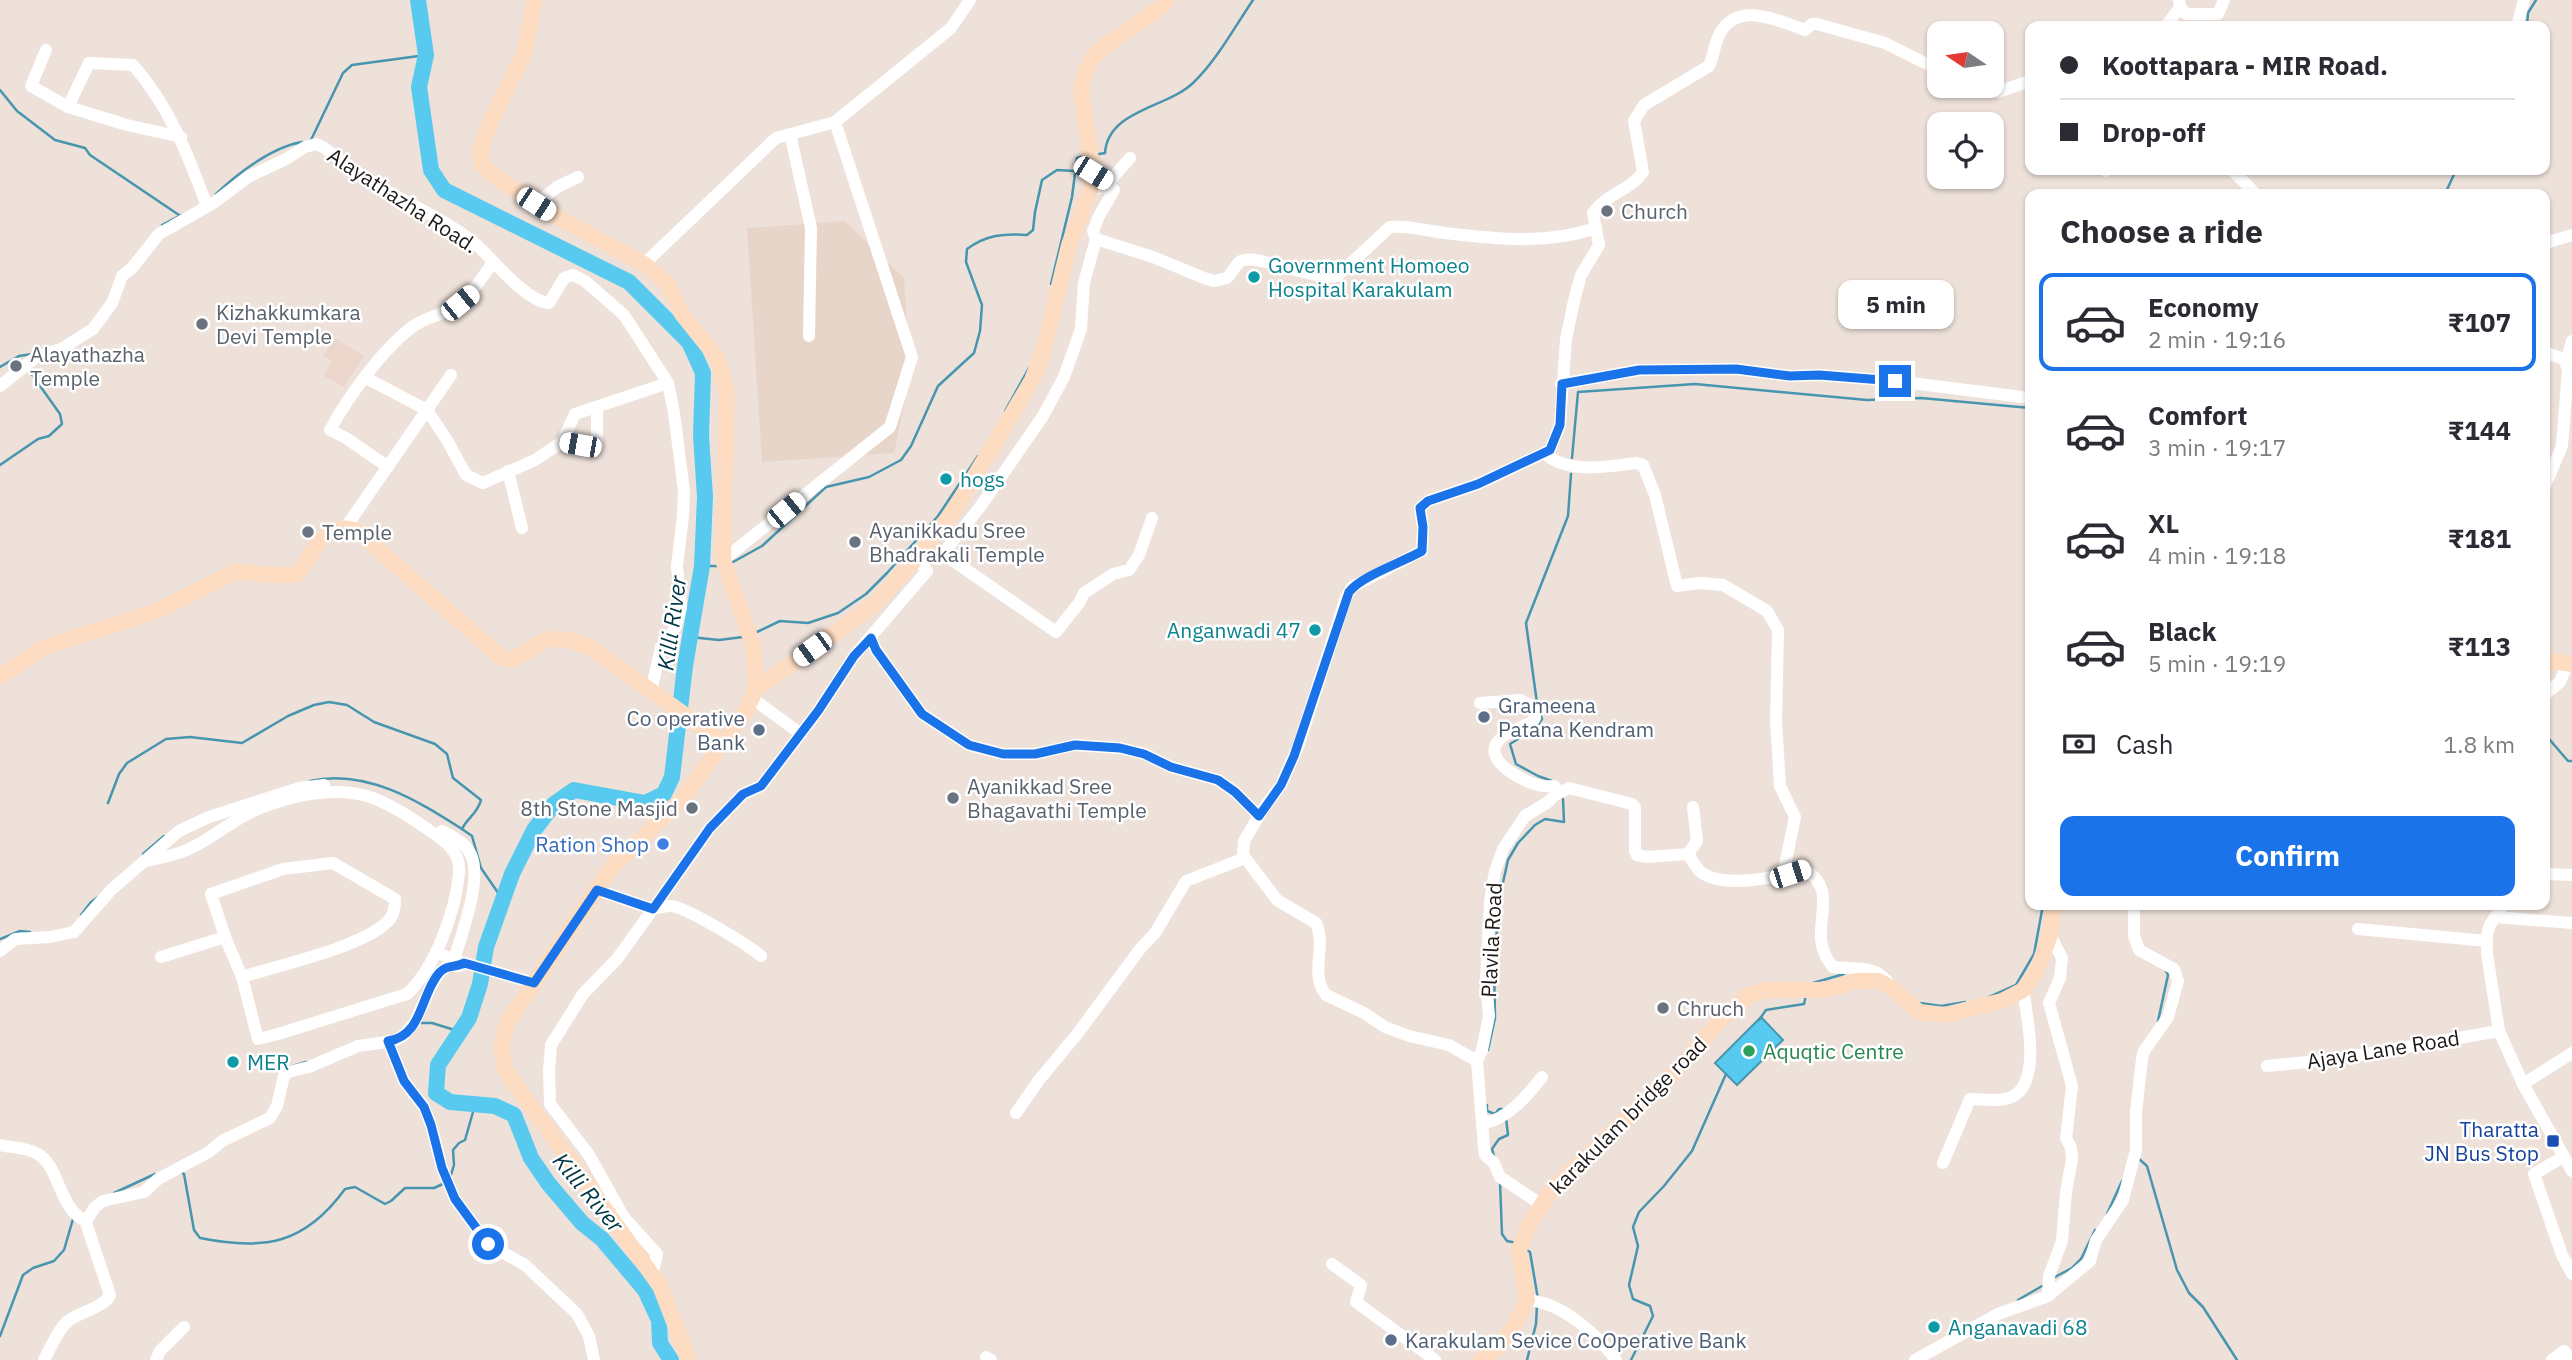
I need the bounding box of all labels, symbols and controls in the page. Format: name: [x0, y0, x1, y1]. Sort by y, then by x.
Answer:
north arrow: [1927, 21, 2004, 98]
map controls: [1927, 21, 2004, 189]
text: Koottapara - MIR Road.: [2102, 48, 2388, 82]
button: locate: [1927, 112, 2004, 189]
text: Drop-off: [2102, 115, 2205, 149]
street label: Alayathazha Road.: [322, 141, 484, 259]
car: [1070, 153, 1117, 193]
car: [513, 184, 560, 224]
place label: Church: [1621, 197, 1688, 225]
marker: Church: [1599, 203, 1615, 219]
text: Choose a ride: [2060, 210, 2263, 252]
place label: Government Homoeo Hospital Karakulam: [1268, 251, 1470, 303]
marker: Government Homoeo Hospital Karakulam: [1246, 269, 1262, 285]
callout: 5 min: [1837, 280, 1953, 328]
car: [438, 282, 483, 324]
text: 5 min: [1866, 289, 1926, 319]
text: Economy: [2148, 290, 2259, 324]
icon: car: [2064, 291, 2127, 354]
place label: Kizhakkumkara Devi Temple: [216, 298, 361, 350]
text: ₹107: [2448, 305, 2511, 339]
marker: Kizhakkumkara Devi Temple: [194, 316, 210, 332]
text: 2 min · 19:16: [2148, 324, 2286, 354]
place label: Alayathazha Temple: [30, 340, 145, 392]
marker: Alayathazha Temple: [8, 358, 24, 374]
route end: [1879, 365, 1911, 397]
text: Comfort: [2148, 398, 2247, 432]
icon: car: [2064, 399, 2127, 462]
text: ₹144: [2448, 413, 2511, 447]
car: [558, 431, 603, 459]
text: 3 min · 19:17: [2148, 432, 2286, 462]
place label: hogs: [960, 465, 1005, 493]
marker: hogs: [938, 471, 954, 487]
car: [764, 489, 809, 531]
text: XL: [2148, 506, 2179, 540]
icon: car: [2064, 507, 2127, 570]
place label: Ayanikkadu Sree Bhadrakali Temple: [869, 516, 1045, 568]
place label: Temple: [322, 518, 392, 546]
text: ₹181: [2448, 521, 2511, 555]
marker: Temple: [300, 524, 316, 540]
marker: Ayanikkadu Sree Bhadrakali Temple: [847, 534, 863, 550]
text: 4 min · 19:18: [2148, 540, 2286, 570]
water label: Killi River: [650, 573, 693, 672]
text: Black: [2148, 614, 2216, 648]
icon: car: [2064, 615, 2127, 678]
place label: Anganwadi 47: [1167, 616, 1301, 644]
marker: Anganwadi 47: [1307, 622, 1323, 638]
car: [789, 628, 836, 670]
text: ₹113: [2448, 629, 2511, 663]
text: 5 min · 19:19: [2148, 648, 2286, 678]
place label: Grameena Patana Kendram: [1498, 691, 1654, 743]
place label: Co operative Bank: [627, 704, 745, 756]
marker: Grameena Patana Kendram: [1476, 709, 1492, 725]
marker: Co operative Bank: [751, 722, 767, 738]
icon: cash: [2060, 725, 2098, 763]
text: Cash: [2116, 727, 2173, 761]
text: 1.8 km: [2444, 729, 2515, 759]
place label: Ayanikkad Sree Bhagavathi Temple: [967, 772, 1147, 824]
marker: Ayanikkad Sree Bhagavathi Temple: [945, 790, 961, 806]
place label: 8th Stone Masjid: [520, 794, 678, 822]
marker: 8th Stone Masjid: [684, 800, 700, 816]
button: Confirm: [2060, 816, 2515, 896]
place label: Ration Shop: [535, 830, 649, 858]
marker: Ration Shop: [655, 836, 671, 852]
car: [1767, 858, 1814, 890]
street label: Plavila Road: [1474, 882, 1508, 998]
place label: Chruch: [1677, 994, 1744, 1022]
marker: Chruch: [1655, 1000, 1671, 1016]
street label: Ajaya Lane Road: [2304, 1023, 2462, 1075]
street label: karakulam bridge road: [1543, 1030, 1713, 1200]
place label: Aquqtic Centre: [1763, 1037, 1904, 1065]
marker: Aquqtic Centre: [1741, 1043, 1757, 1059]
place label: MER: [247, 1048, 290, 1076]
marker: MER: [225, 1054, 241, 1070]
place label: Tharatta JN Bus Stop: [2424, 1115, 2539, 1167]
marker: Tharatta JN Bus Stop: [2545, 1133, 2561, 1149]
water label: Killi River: [547, 1146, 632, 1239]
route start: [472, 1228, 504, 1260]
place label: Anganavadi 68: [1948, 1313, 2088, 1341]
marker: Anganavadi 68: [1926, 1319, 1942, 1335]
place label: Karakulam Sevice CoOperative Bank: [1405, 1326, 1747, 1354]
marker: Karakulam Sevice CoOperative Bank: [1383, 1332, 1399, 1348]

